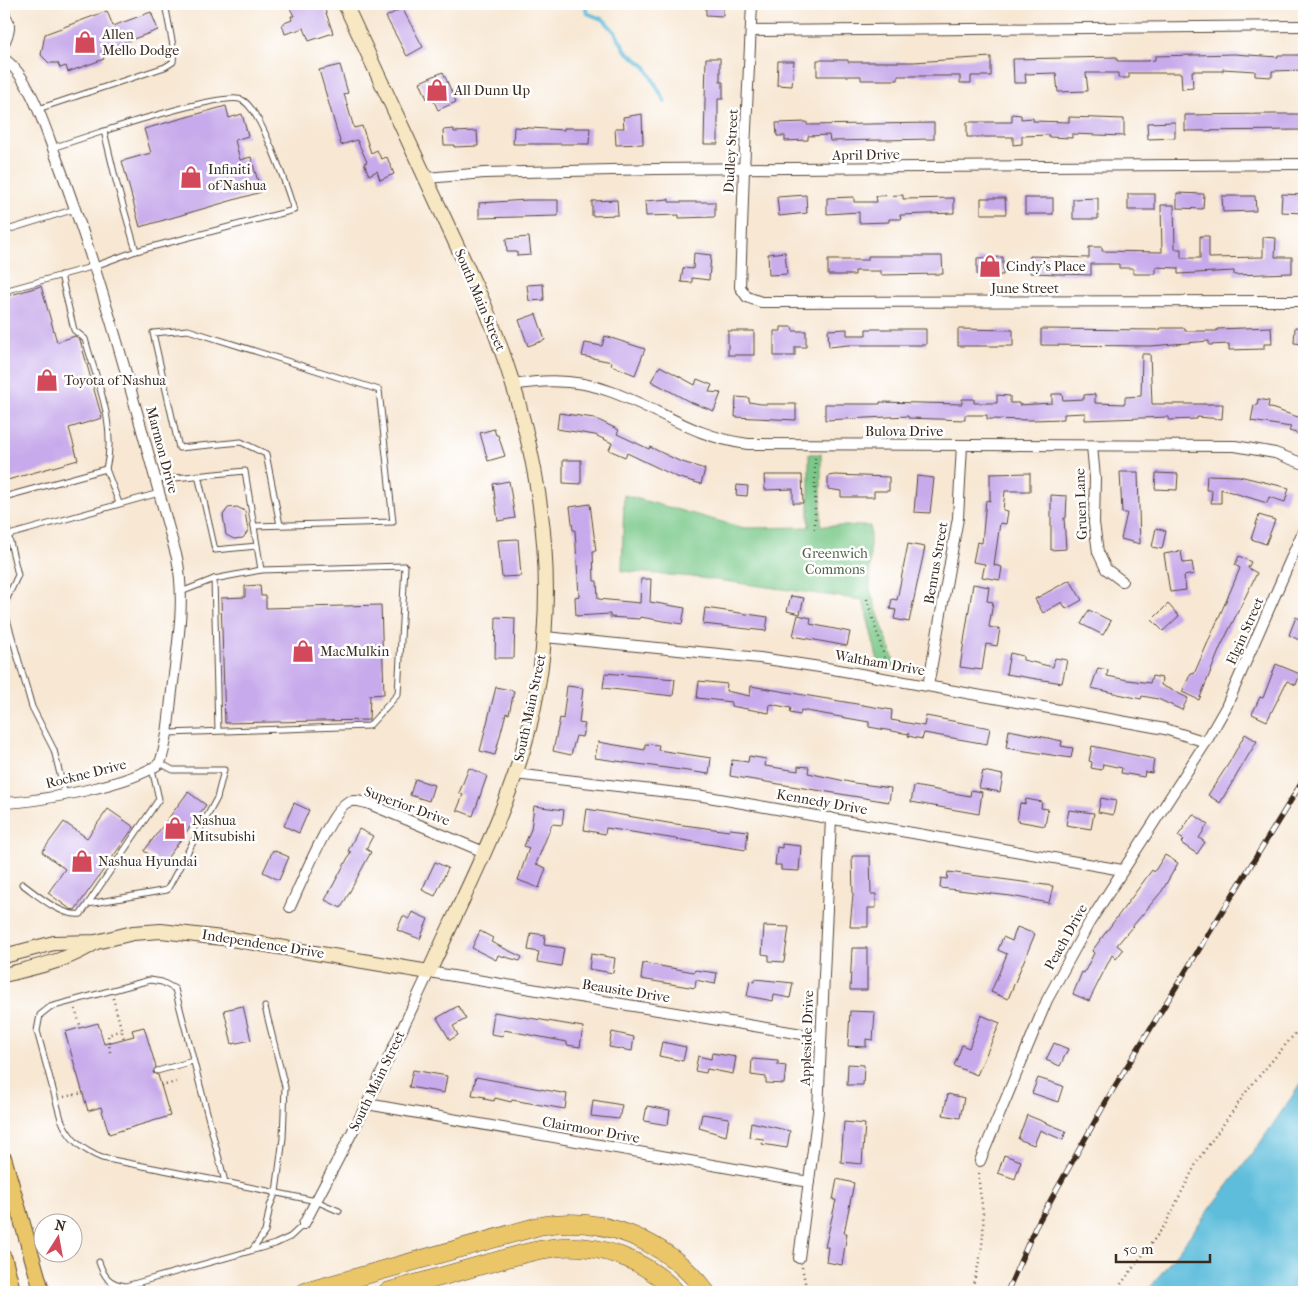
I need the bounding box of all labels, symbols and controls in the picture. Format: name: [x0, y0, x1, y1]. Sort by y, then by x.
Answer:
place label: Allen Mello Dodge: [101, 26, 179, 59]
shop icon: Allen Mello Dodge: [72, 29, 98, 55]
shop icon: All Dunn Up: [424, 77, 450, 103]
place label: All Dunn Up: [453, 82, 531, 99]
street label: Dudley Street: [720, 109, 742, 193]
street label: April Drive: [831, 146, 900, 164]
place label: Infiniti of Nashua: [208, 161, 267, 194]
shop icon: Infiniti of Nashua: [178, 164, 204, 190]
street label: South Main Street: [451, 246, 509, 354]
shop icon: Cindy's Place: [977, 253, 1003, 279]
place label: Cindy's Place: [1006, 258, 1086, 275]
street label: June Street: [990, 280, 1059, 297]
shop icon: Toyota of Nashua: [34, 367, 60, 393]
place label: Toyota of Nashua: [64, 372, 167, 389]
street label: Marmon Drive: [142, 405, 182, 495]
street label: Bulova Drive: [865, 423, 943, 440]
street label: Gruen Lane: [1071, 468, 1091, 540]
street label: Benrus Street: [920, 521, 952, 605]
park label: Greenwich Commons: [802, 545, 868, 578]
street label: Elgin Street: [1223, 595, 1267, 667]
shop icon: MacMulkin: [290, 638, 316, 664]
place label: MacMulkin: [320, 643, 389, 660]
street label: Waltham Drive: [833, 647, 926, 679]
street label: South Main Street: [510, 653, 550, 763]
street label: Rockne Drive: [44, 756, 128, 792]
street label: Superior Drive: [362, 783, 452, 829]
street label: Kennedy Drive: [775, 786, 869, 818]
place label: Nashua Mitsubishi: [192, 812, 255, 845]
shop icon: Nashua Mitsubishi: [162, 815, 188, 841]
shop icon: Nashua Hyundai: [69, 848, 95, 874]
place label: Nashua Hyundai: [98, 853, 197, 870]
street label: Peach Drive: [1041, 901, 1091, 973]
street label: Independence Drive: [201, 926, 325, 962]
street label: Beausite Drive: [581, 976, 671, 1006]
street label: Appleside Drive: [797, 990, 817, 1087]
street label: South Main Street: [345, 1028, 409, 1134]
street label: Clairmoor Drive: [541, 1113, 641, 1147]
north arrow: [32, 1214, 82, 1264]
text: N: [54, 1216, 68, 1235]
scale bar: [1116, 1231, 1209, 1263]
text: 50 m: [1123, 1240, 1154, 1258]

